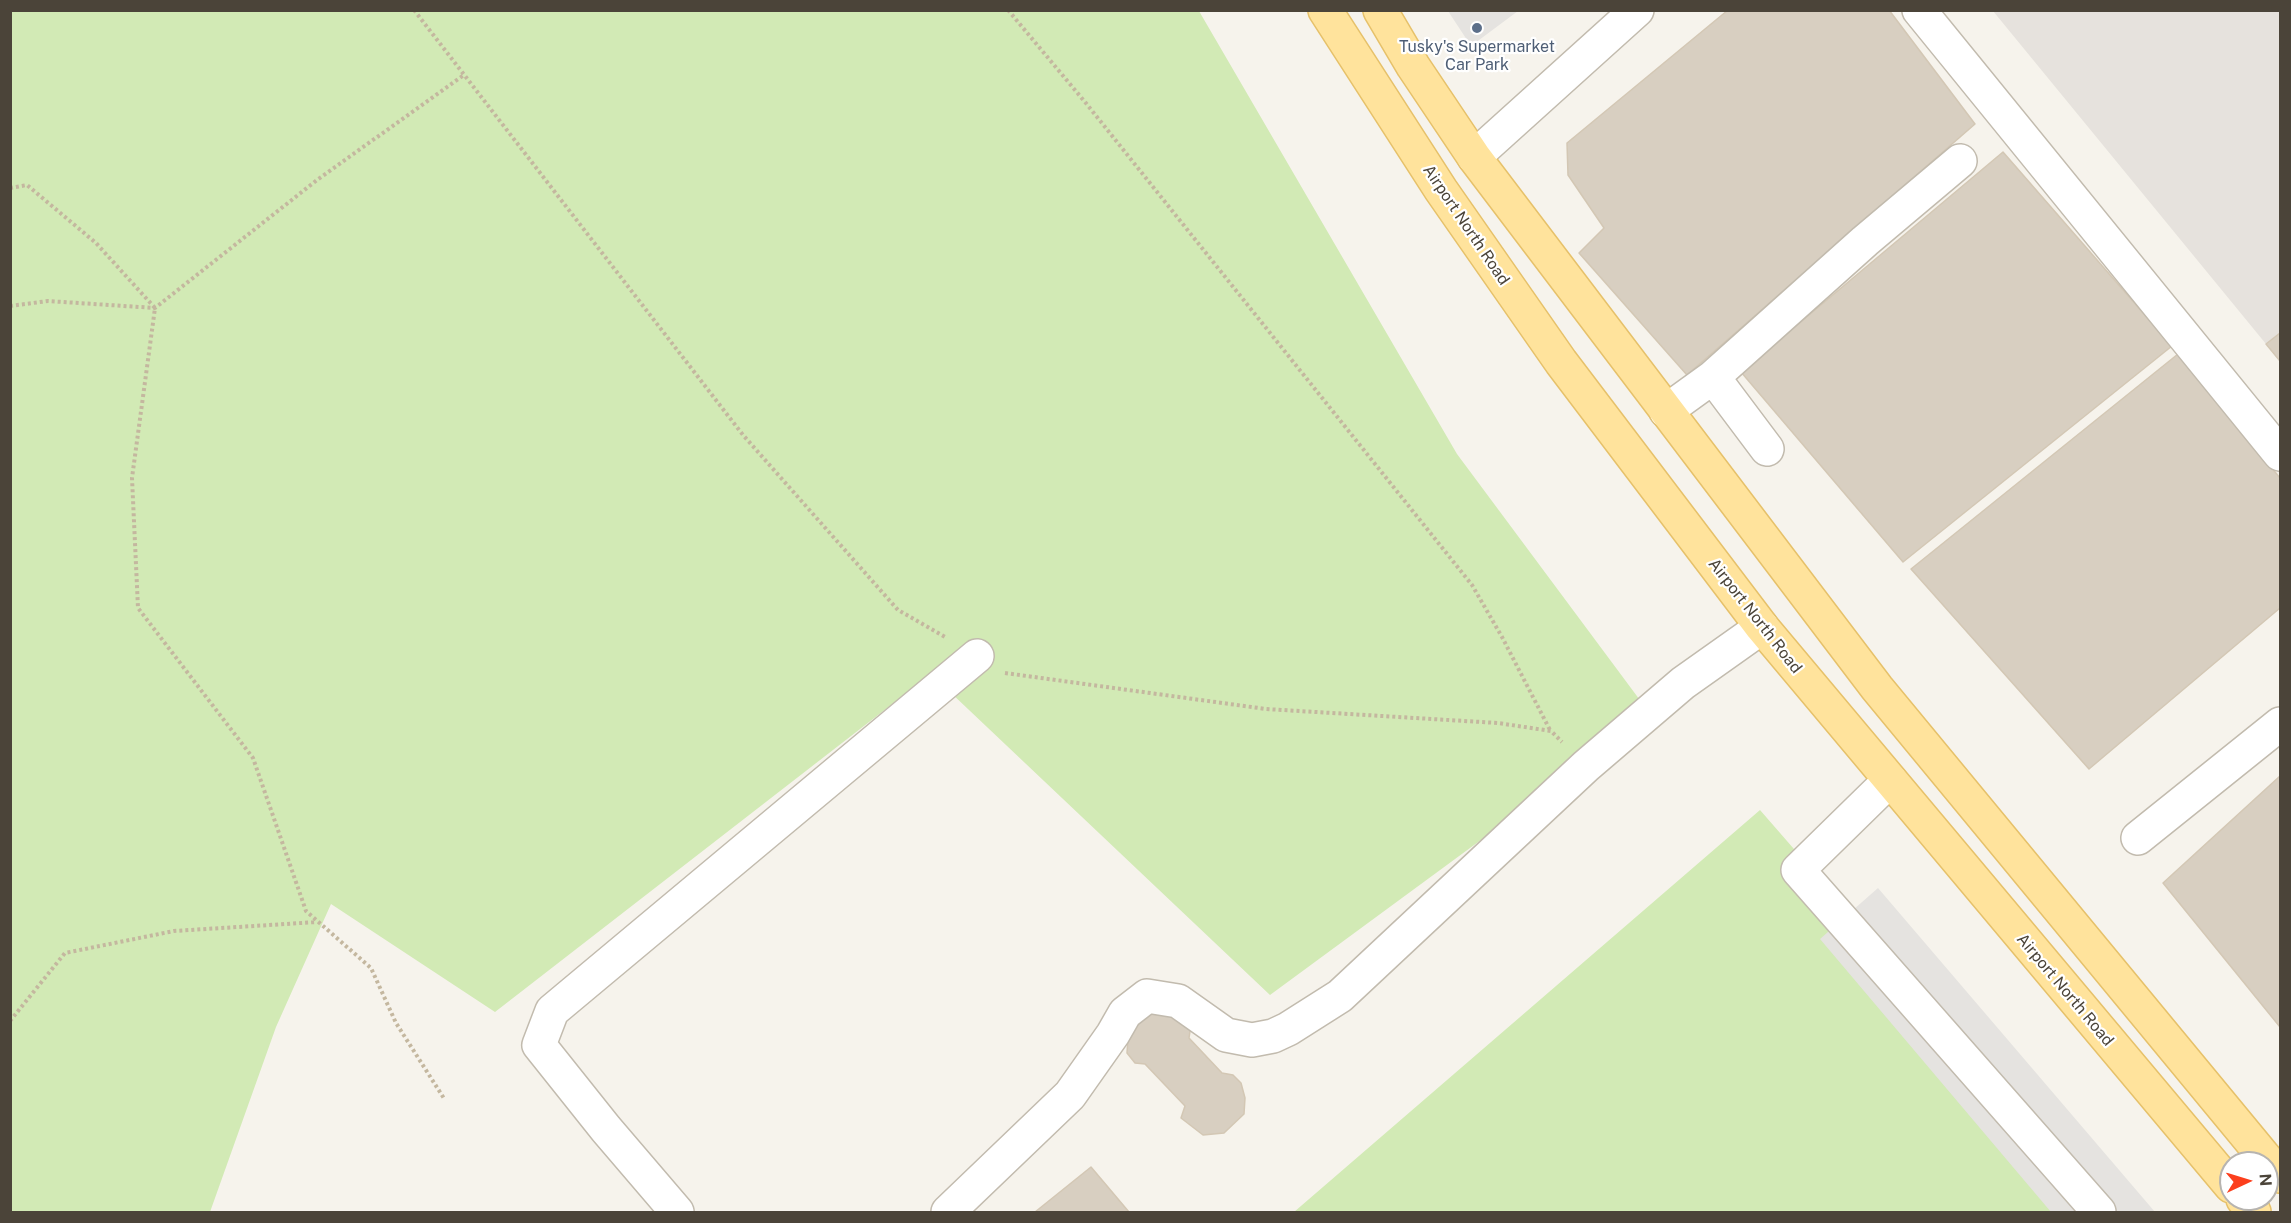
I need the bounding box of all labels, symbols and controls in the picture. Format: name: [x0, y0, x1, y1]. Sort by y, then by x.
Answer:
marker: Tusky's Supermarket Car Park: [1470, 21, 1484, 35]
place label: Tusky's Supermarket Car Park: [1399, 37, 1555, 75]
street label: Airport North Road: [1419, 161, 1513, 289]
street label: Airport North Road: [1704, 555, 1806, 677]
street label: Airport North Road: [2012, 930, 2118, 1050]
north arrow: [2219, 1151, 2279, 1211]
text: N: [2256, 1173, 2275, 1187]

